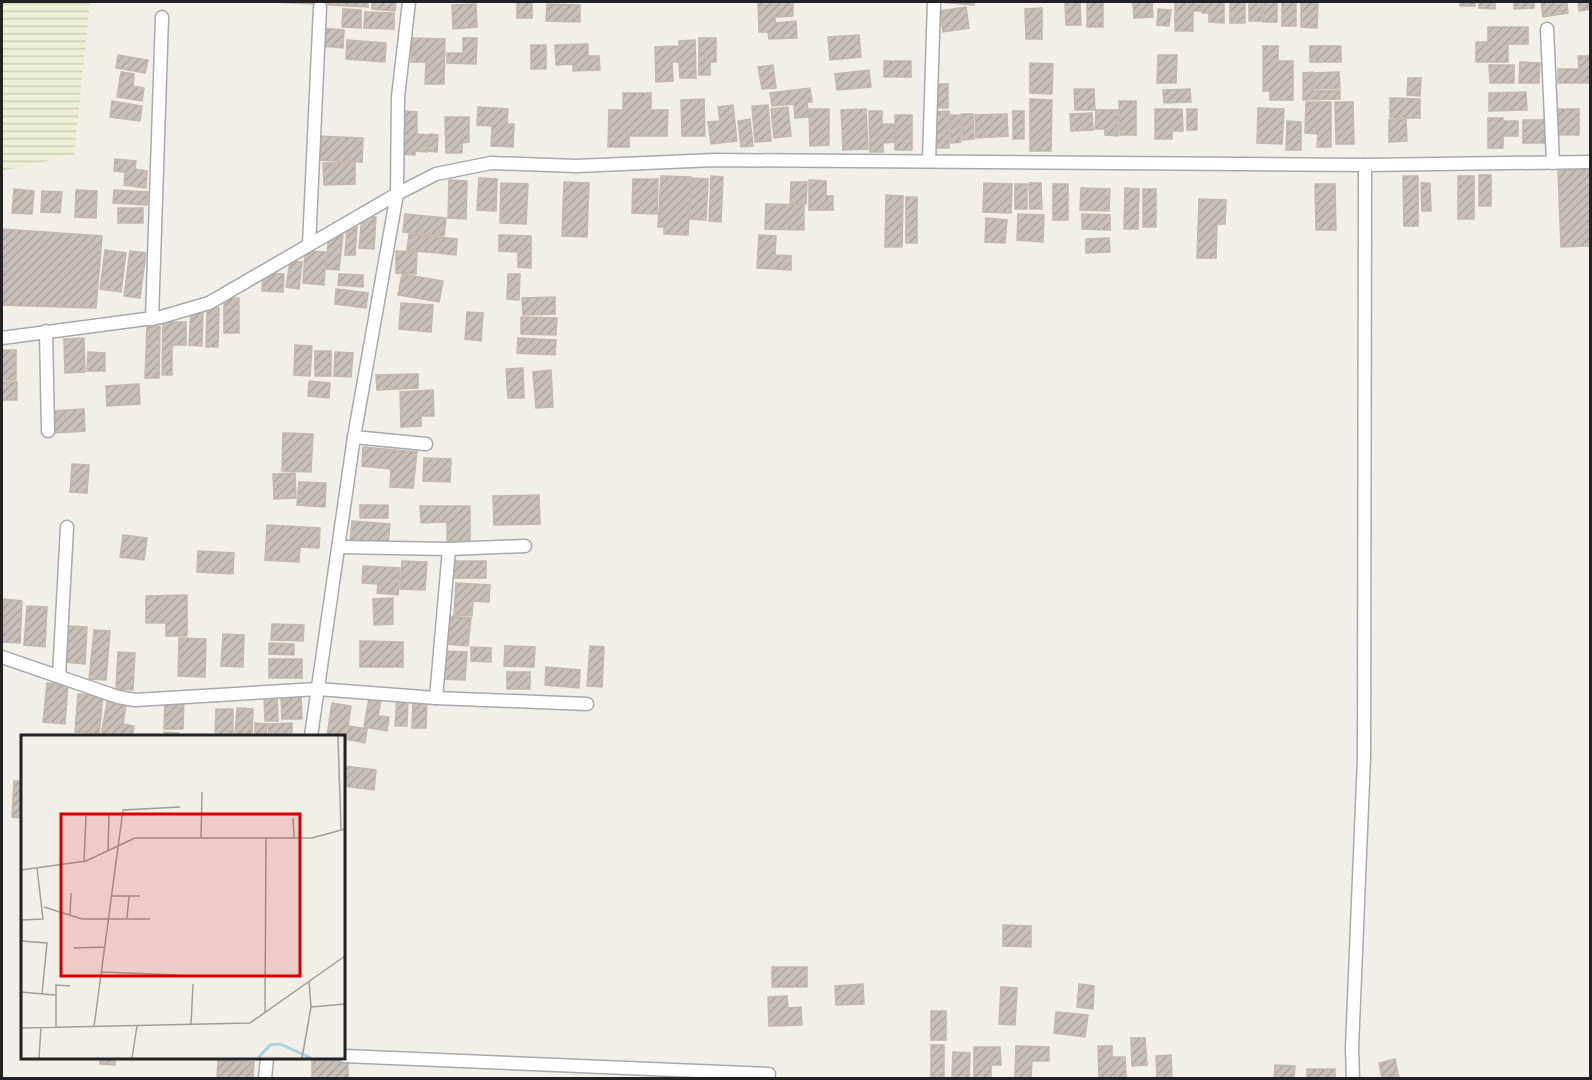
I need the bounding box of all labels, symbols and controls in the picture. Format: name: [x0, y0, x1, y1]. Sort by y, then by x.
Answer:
inset map: [21, 735, 345, 1059]

